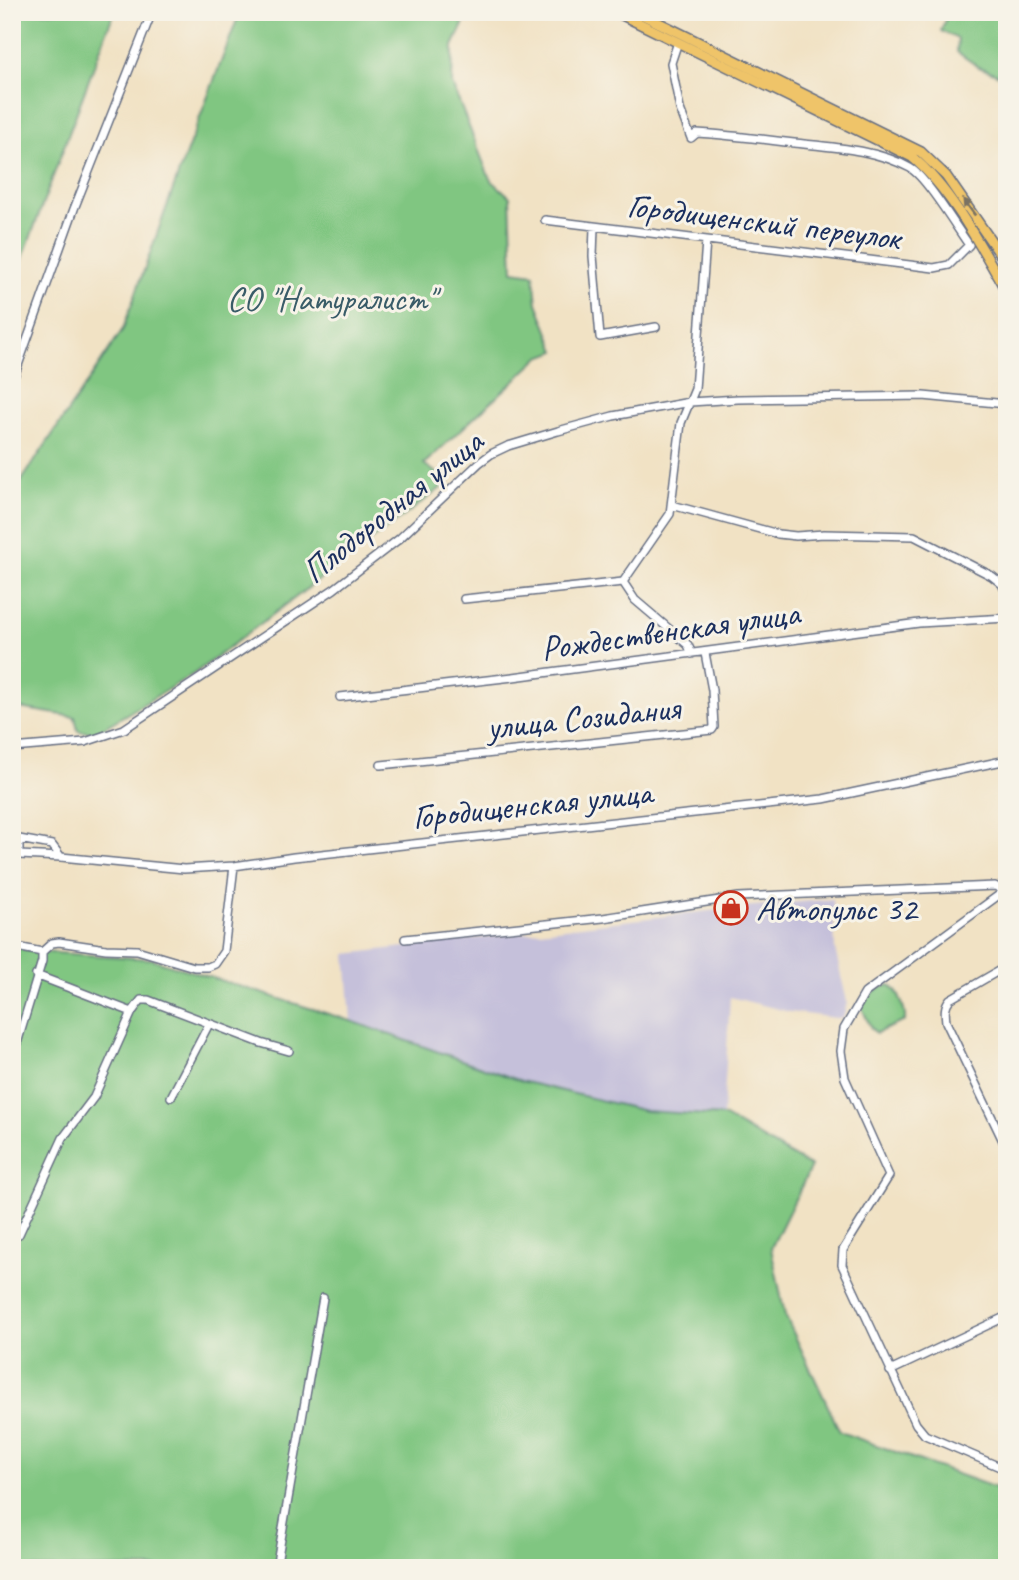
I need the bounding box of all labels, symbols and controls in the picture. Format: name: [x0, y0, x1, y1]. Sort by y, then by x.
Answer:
street label: Городищенский переулок: [625, 182, 906, 261]
one-way arrow: [962, 198, 976, 216]
park label: СО "Натуралист": [227, 276, 442, 321]
street label: Плодородная улица: [293, 418, 494, 593]
street label: Рождественская улица: [538, 590, 804, 671]
street label: улица Созидания: [482, 685, 684, 750]
street label: Городищенская улица: [410, 769, 657, 839]
place label: Автопульс 32: [756, 886, 920, 931]
shop icon: Автопульс 32: [712, 889, 750, 927]

